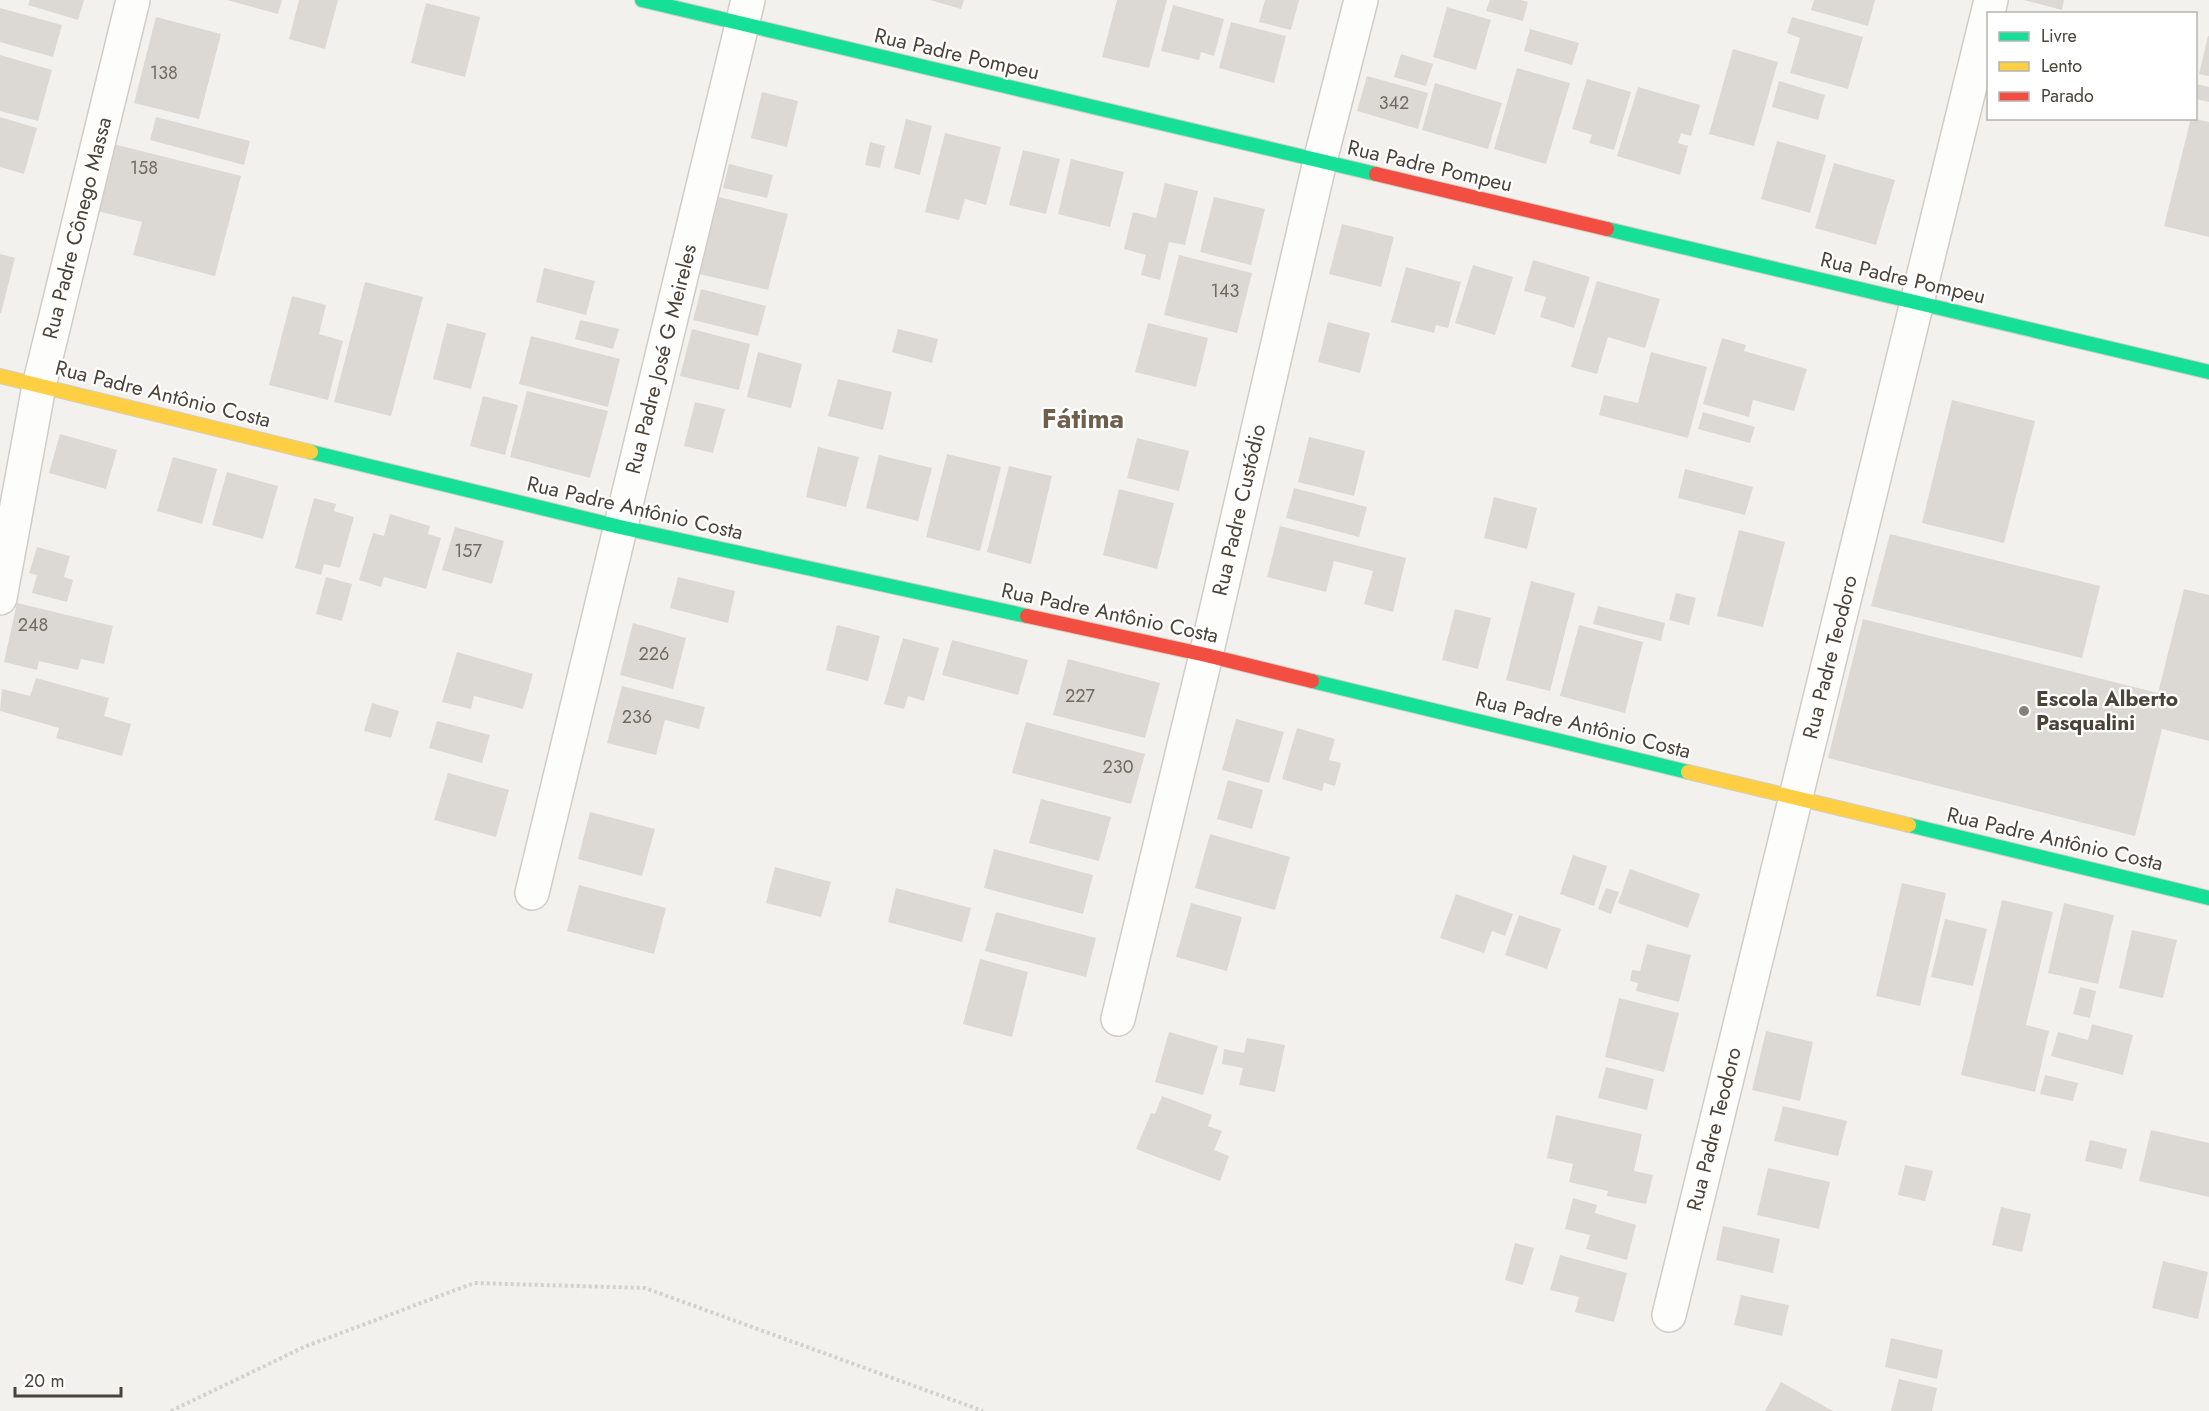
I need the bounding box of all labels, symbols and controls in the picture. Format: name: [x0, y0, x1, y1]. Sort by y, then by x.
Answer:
legend: [1987, 12, 2197, 120]
street label: Rua Padre Pompeu: [871, 20, 1043, 88]
text: Livre: [2041, 23, 2077, 49]
text: Lento: [2041, 53, 2082, 79]
house number: 138: [150, 60, 178, 86]
text: Parado: [2041, 83, 2094, 109]
house number: 342: [1379, 90, 1409, 116]
street label: Rua Padre Cônego Massa: [35, 114, 119, 342]
street label: Rua Padre Pompeu: [1344, 132, 1516, 200]
house number: 158: [130, 155, 158, 181]
street label: Rua Padre José G Meireles: [618, 241, 704, 477]
street label: Rua Padre Pompeu: [1817, 244, 1989, 312]
house number: 143: [1211, 278, 1239, 304]
street label: Rua Padre Antônio Costa: [52, 353, 274, 435]
district label: Fátima: [1042, 399, 1124, 438]
street label: Rua Padre Custódio: [1205, 421, 1273, 599]
street label: Rua Padre Antônio Costa: [524, 469, 746, 547]
house number: 157: [454, 538, 482, 564]
street label: Rua Padre Teodoro: [1795, 572, 1865, 742]
street label: Rua Padre Antônio Costa: [999, 575, 1221, 651]
house number: 248: [18, 612, 48, 638]
house number: 226: [639, 641, 669, 667]
house number: 227: [1065, 683, 1096, 709]
street label: Rua Padre Antônio Costa: [1472, 684, 1694, 766]
place label: Escola Alberto Pasqualini: [2036, 684, 2178, 738]
house number: 236: [622, 704, 652, 730]
marker: Escola Alberto Pasqualini: [2017, 704, 2031, 718]
house number: 230: [1103, 754, 1134, 780]
street label: Rua Padre Antônio Costa: [1944, 800, 2166, 878]
street label: Rua Padre Teodoro: [1679, 1044, 1749, 1214]
scale bar: [15, 1360, 122, 1398]
text: 20 m: [24, 1368, 64, 1394]

